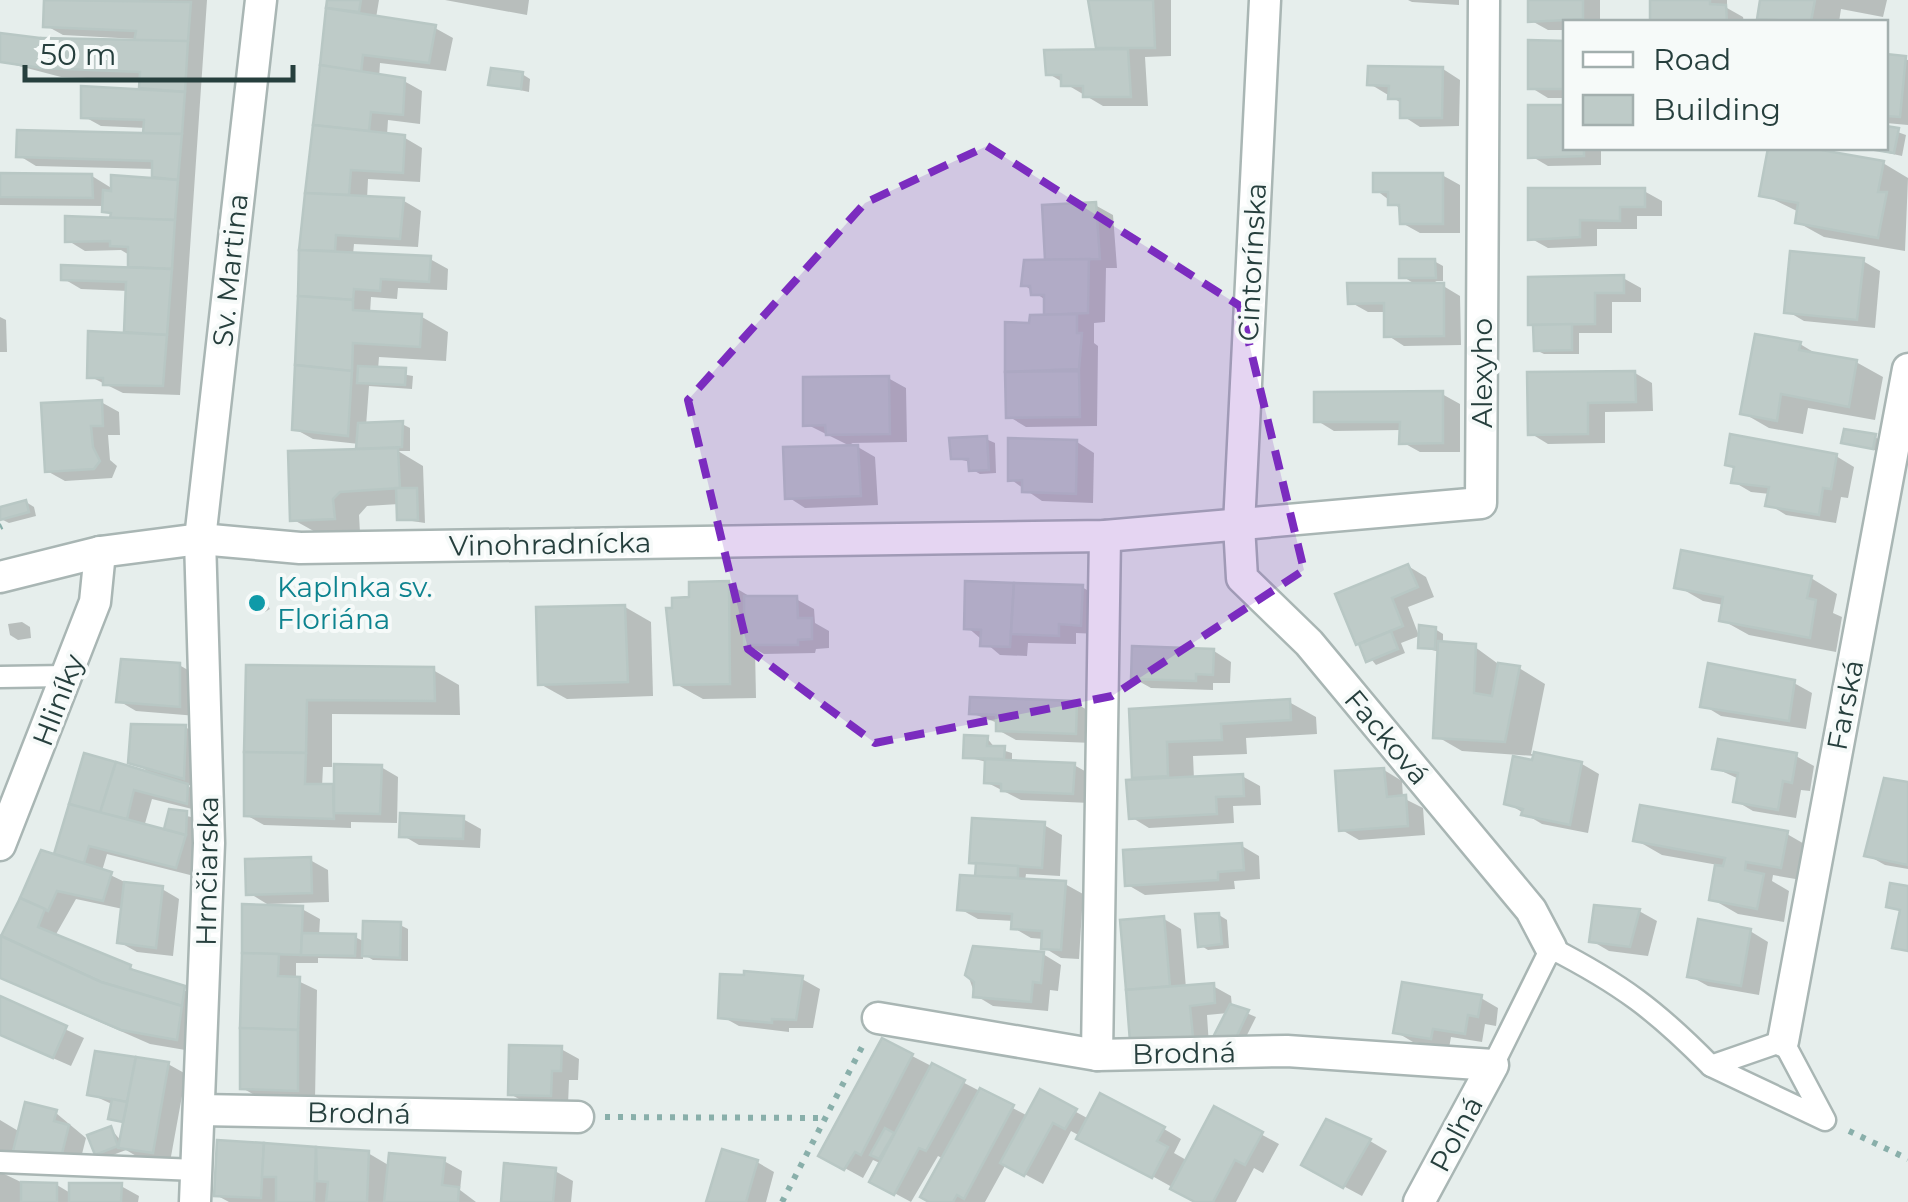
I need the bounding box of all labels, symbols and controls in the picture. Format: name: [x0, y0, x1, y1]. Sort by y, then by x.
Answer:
scale bar: [25, 20, 292, 82]
legend: [1563, 20, 1888, 150]
text: 50 m: [40, 36, 117, 73]
text: Road: [1653, 41, 1731, 78]
text: Building: [1653, 91, 1781, 128]
street label: Cintorínska: [1231, 182, 1273, 342]
street label: Sv. Martina: [205, 192, 255, 348]
street label: Alexyho: [1465, 318, 1499, 428]
street label: Vinohradnícka: [448, 525, 652, 563]
place label: Kaplnka sv. Floriána: [277, 570, 432, 636]
marker: Kaplnka sv. Floriána: [246, 592, 268, 614]
street label: Hliníky: [25, 649, 91, 751]
street label: Farská: [1820, 657, 1870, 753]
street label: Facková: [1337, 683, 1437, 791]
street label: Hrnčiarska: [189, 796, 225, 946]
street label: Brodná: [1132, 1035, 1236, 1071]
street label: Poľná: [1422, 1091, 1490, 1177]
street label: Brodná: [307, 1095, 411, 1131]

